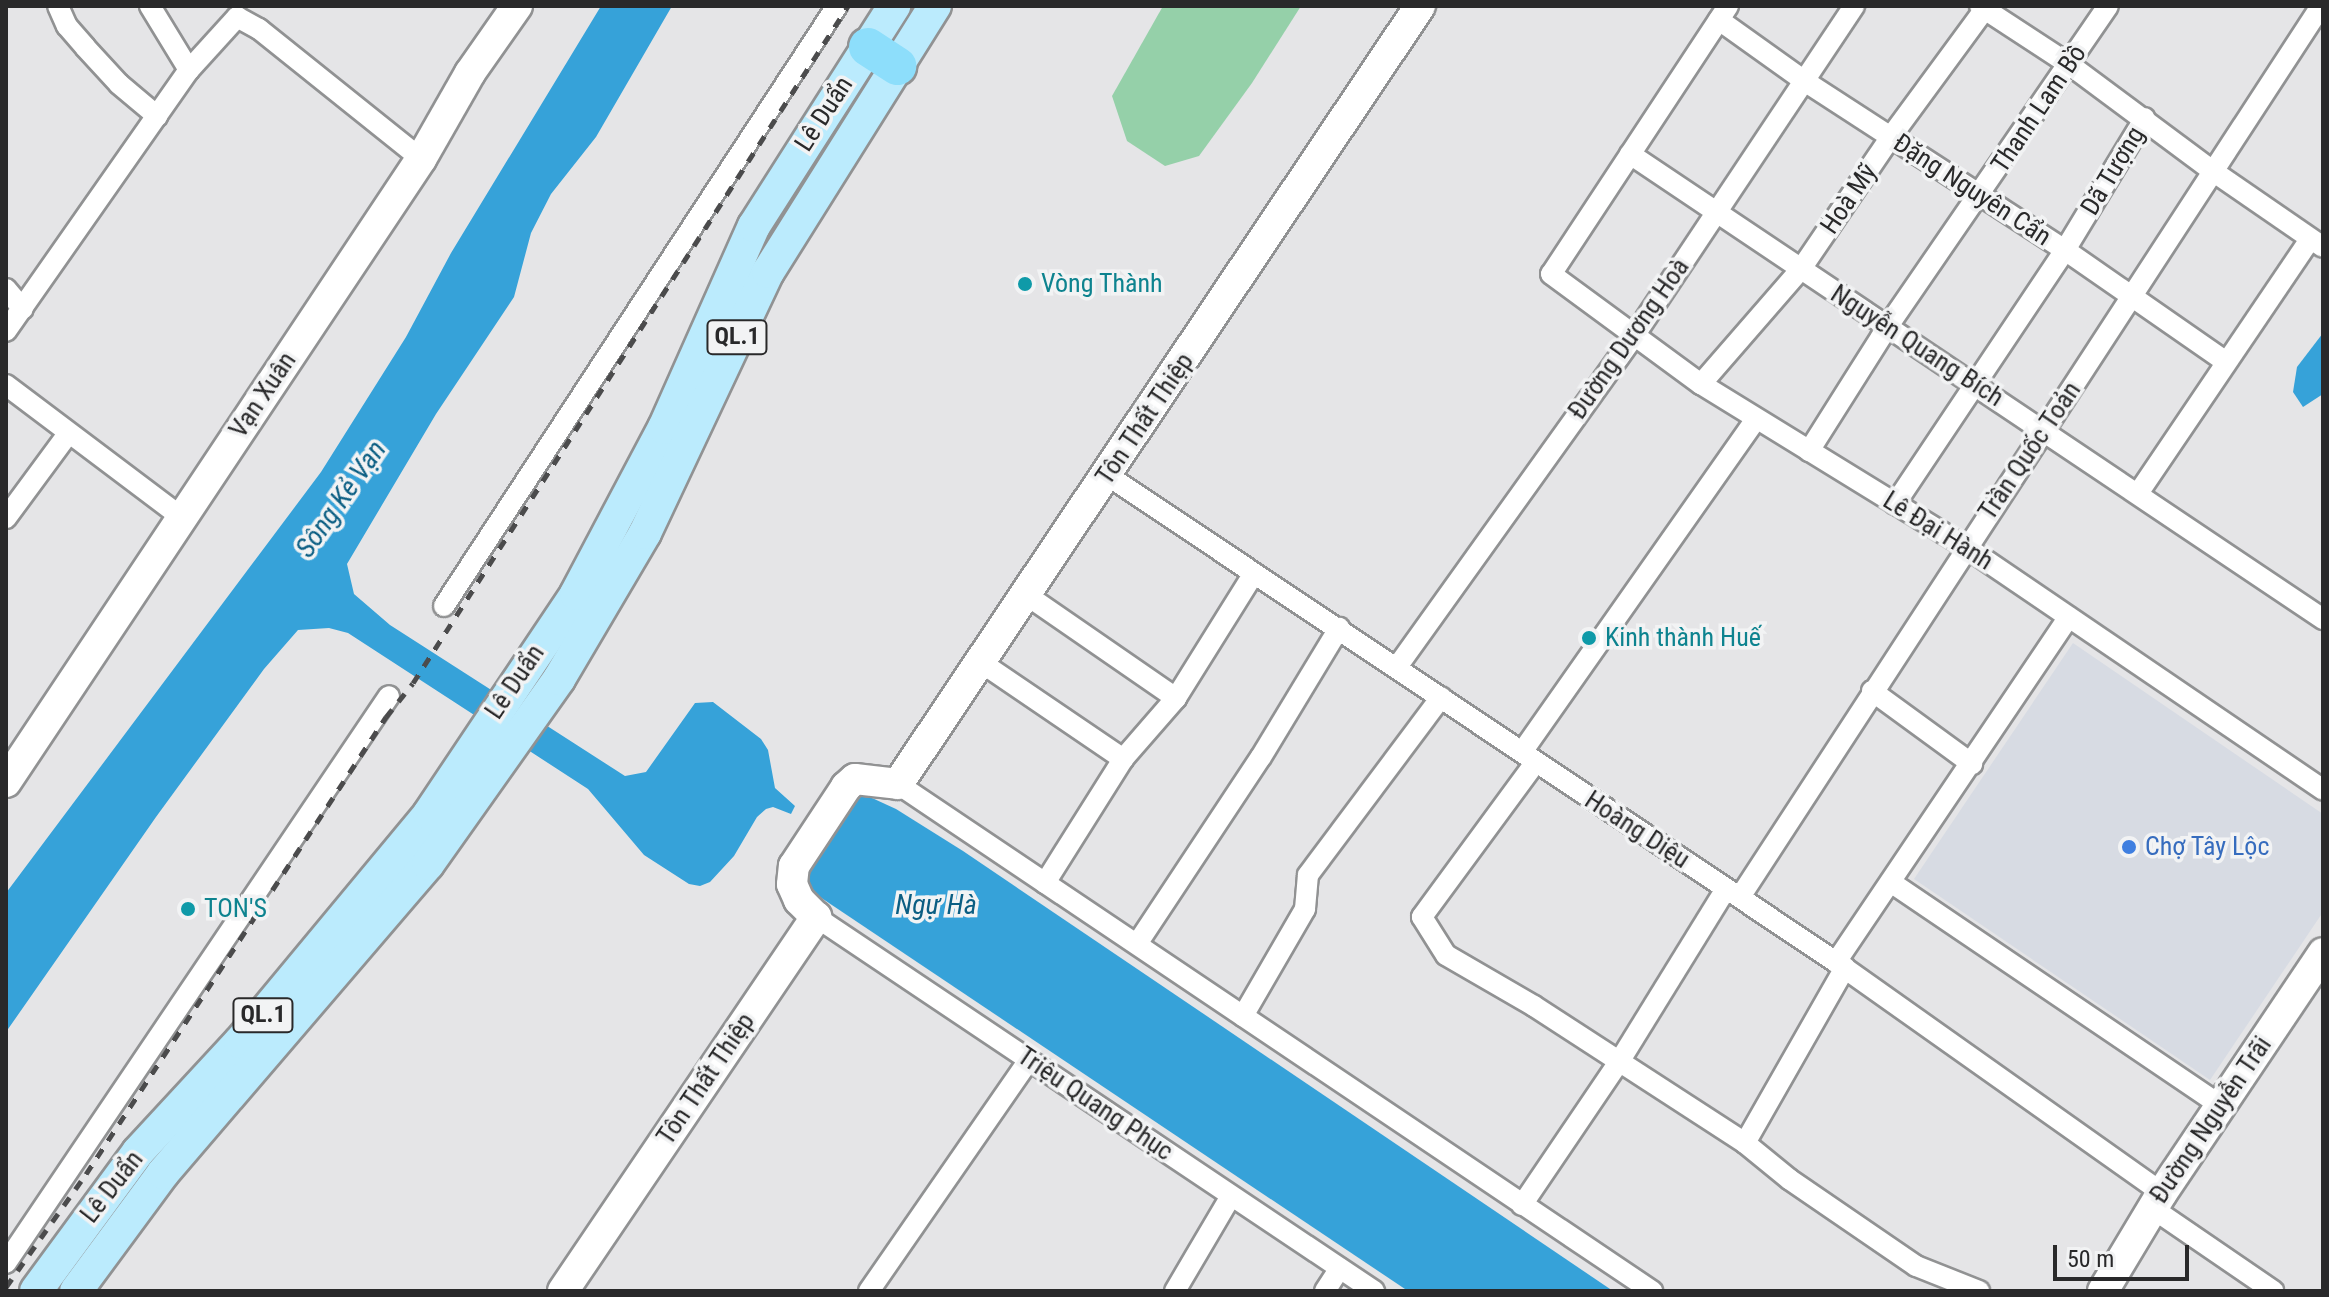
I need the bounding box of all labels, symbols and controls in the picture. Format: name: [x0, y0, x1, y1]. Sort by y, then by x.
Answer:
street label: Thanh Lam Bồ: [1985, 39, 2093, 179]
street label: Lê Duẩn: [788, 71, 860, 157]
street label: Dã Tượng: [2074, 121, 2152, 221]
street label: Đặng Nguyên Cẩn: [1887, 127, 2057, 253]
street label: Hoà Mỹ: [1814, 158, 1884, 240]
street label: Đường Dương Hoà: [1562, 253, 1696, 425]
place label: Vòng Thành: [1041, 268, 1163, 300]
marker: Vòng Thành: [1016, 275, 1034, 293]
street label: Nguyễn Quang Bích: [1825, 279, 2009, 413]
road number: QL.1: [705, 317, 769, 357]
street label: Vạn Xuân: [223, 346, 303, 444]
street label: Tôn Thất Thiệp: [1089, 347, 1201, 491]
street label: Trần Quốc Toản: [1972, 376, 2088, 526]
water label: Sông Kẻ Vạn: [289, 434, 393, 564]
street label: Lê Đại Hành: [1877, 485, 1999, 577]
place label: Kinh thành Huế: [1605, 622, 1761, 654]
marker: Kinh thành Huế: [1580, 629, 1598, 647]
street label: Lê Duẩn: [479, 639, 551, 725]
street label: Hoàng Diệu: [1579, 785, 1695, 875]
place label: Chợ Tây Lộc: [2145, 831, 2270, 863]
marker: Chợ Tây Lộc: [2120, 838, 2138, 856]
water label: Ngự Hà: [895, 888, 977, 922]
place label: TON'S: [204, 893, 267, 925]
marker: TON'S: [179, 900, 197, 918]
road number: QL.1: [231, 995, 295, 1035]
street label: Tôn Thất Thiệp: [650, 1007, 762, 1151]
street label: Đường Nguyễn Trãi: [2143, 1030, 2279, 1210]
street label: Triệu Quang Phục: [1011, 1041, 1179, 1167]
street label: Lê Duẩn: [74, 1145, 150, 1229]
scale bar: [2057, 1229, 2193, 1279]
text: 50 m: [2067, 1245, 2114, 1273]

